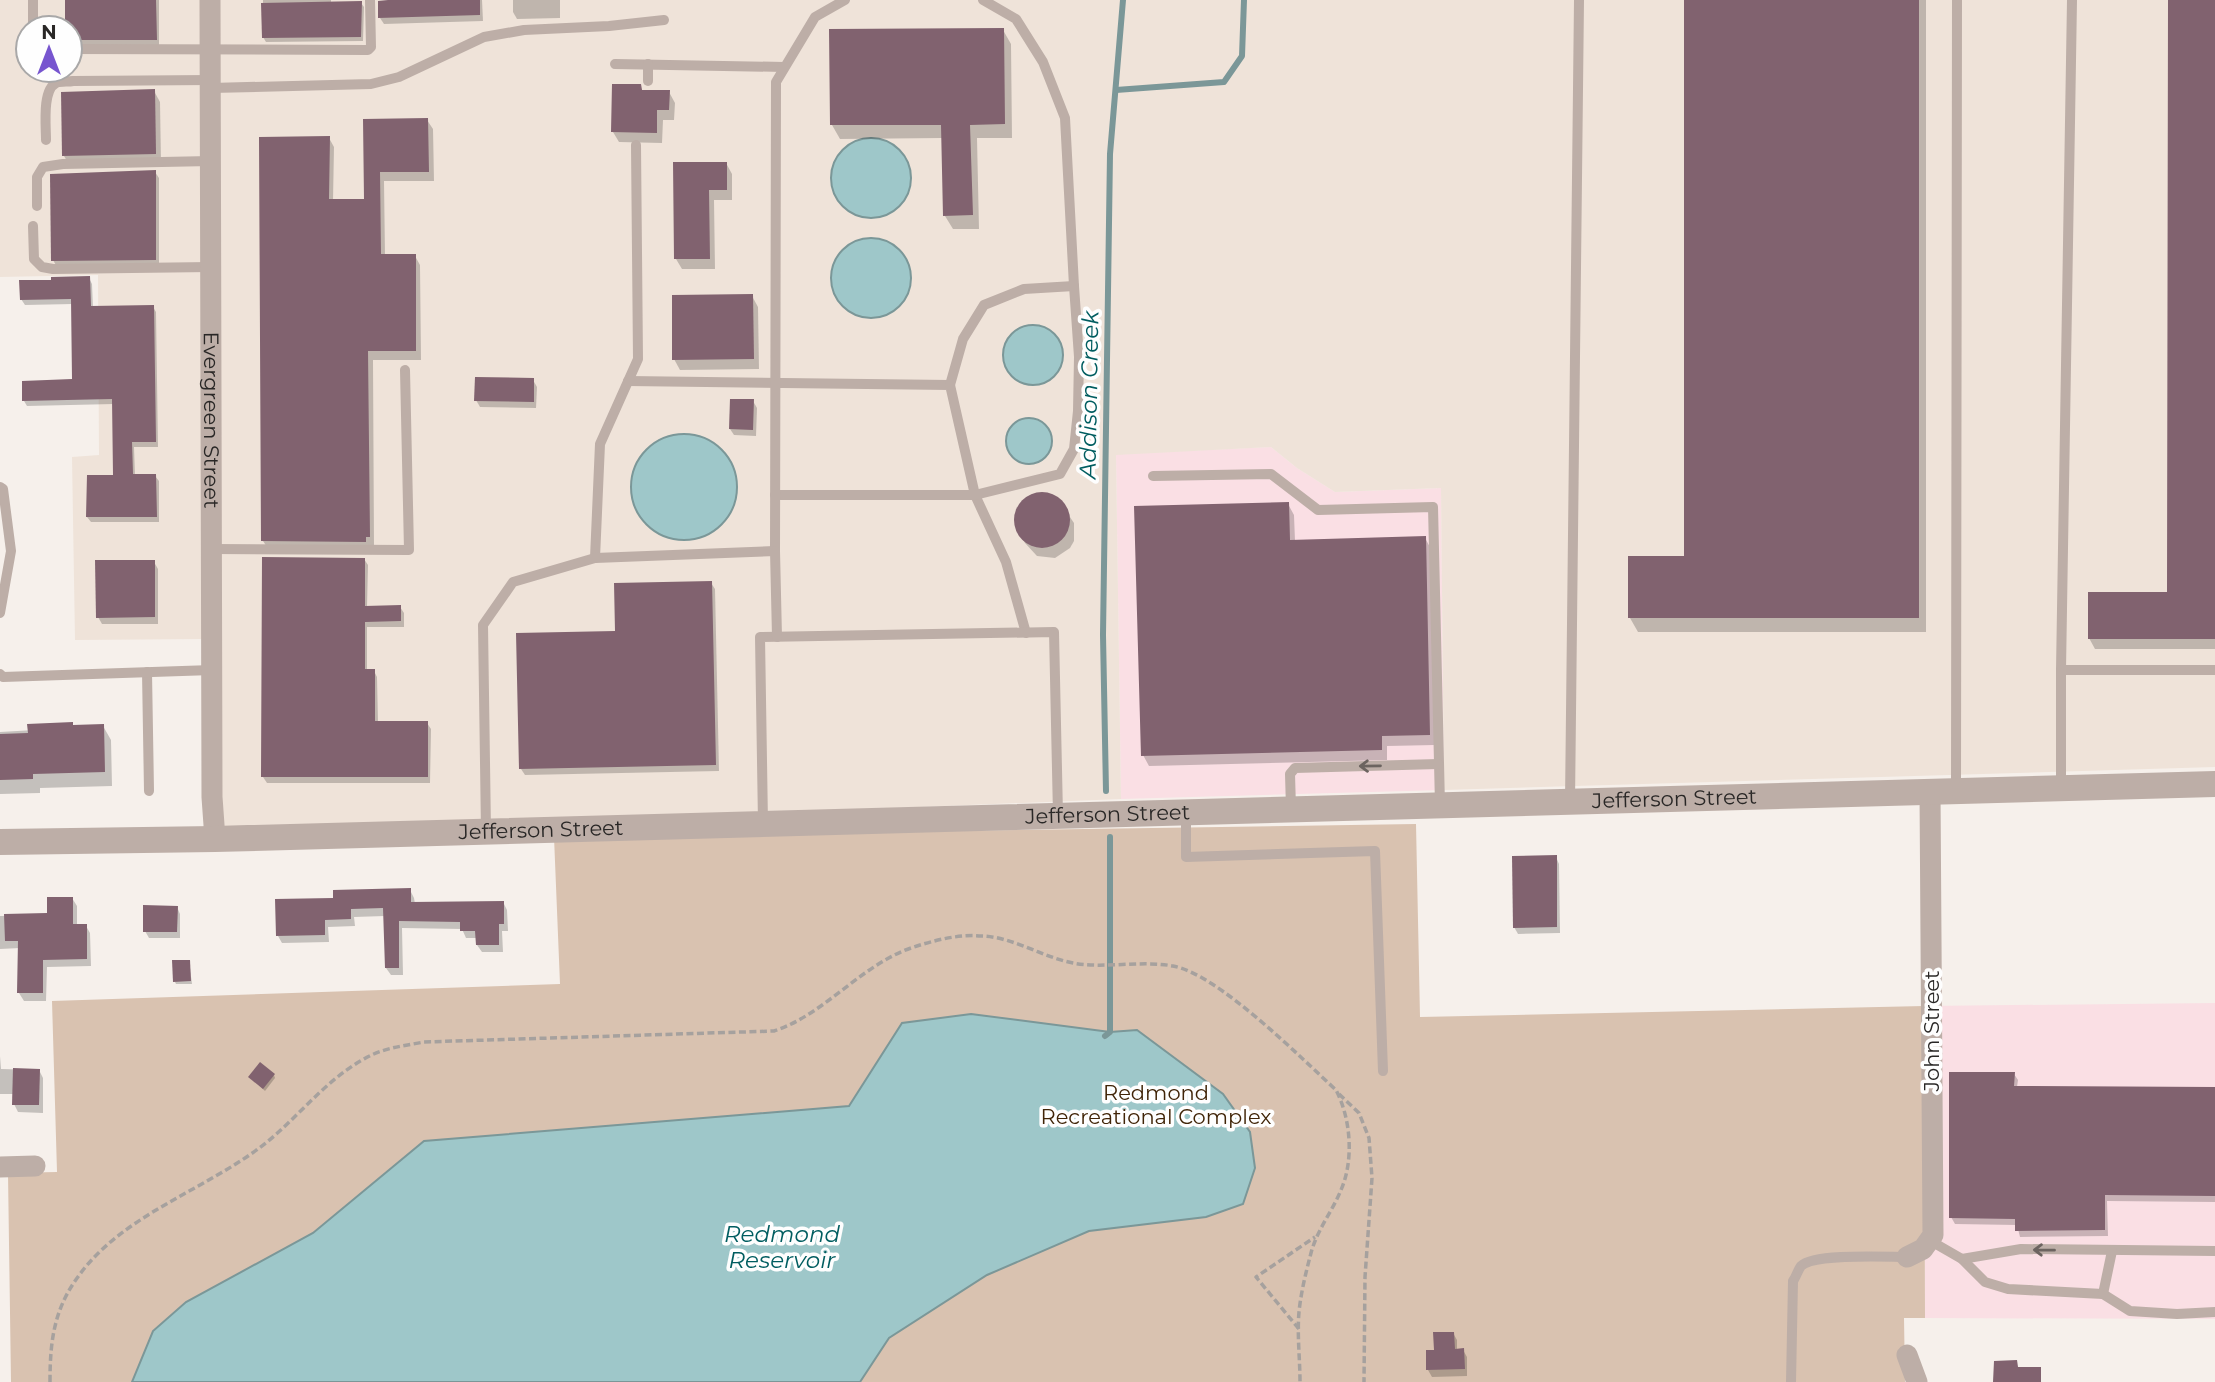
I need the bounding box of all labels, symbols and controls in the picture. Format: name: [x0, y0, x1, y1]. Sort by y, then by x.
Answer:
north arrow: [14, 14, 84, 84]
text: N: [41, 21, 57, 44]
water label: Addison Creek: [1074, 309, 1104, 481]
street label: Evergreen Street: [199, 332, 224, 508]
one-way arrow: [1359, 759, 1382, 773]
street label: Jefferson Street: [1591, 784, 1757, 813]
street label: Jefferson Street: [1024, 799, 1190, 829]
street label: Jefferson Street: [457, 815, 624, 844]
street label: John Street: [1919, 970, 1944, 1093]
park label: Redmond Recreational Complex: [1040, 1080, 1272, 1129]
water label: Redmond Reservoir: [724, 1220, 840, 1274]
one-way arrow: [2032, 1243, 2055, 1257]

